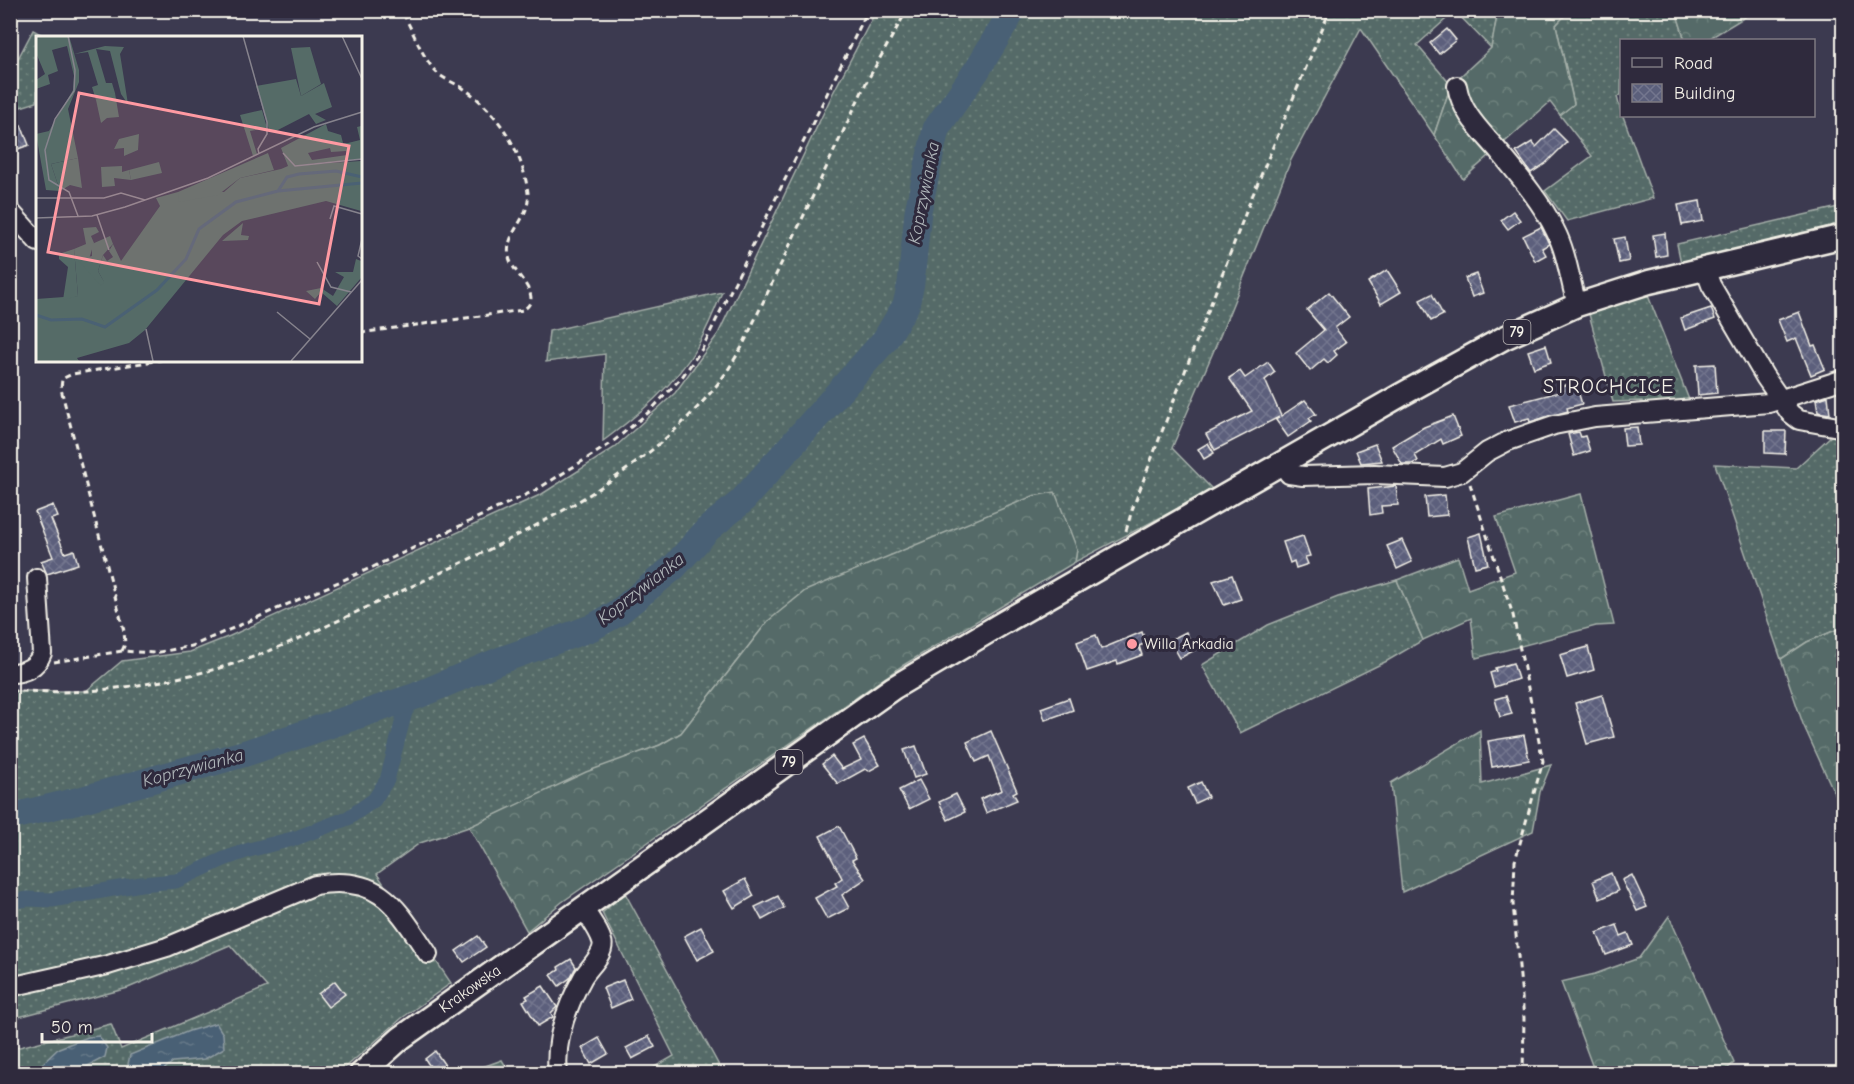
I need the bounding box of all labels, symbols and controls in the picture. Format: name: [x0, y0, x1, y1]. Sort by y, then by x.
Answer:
inset map: [36, 36, 362, 362]
legend: [1620, 39, 1815, 117]
text: Road: [1674, 53, 1713, 74]
text: Building: [1674, 83, 1736, 104]
water label: Koprzywianka: [904, 140, 944, 246]
road number: 79: [1504, 320, 1530, 344]
district label: STROCHCICE: [1543, 375, 1675, 398]
water label: Koprzywianka: [594, 549, 688, 629]
place label: Willa Arkadia: [1144, 635, 1234, 653]
marker: Willa Arkadia: [1125, 637, 1139, 651]
water label: Koprzywianka: [140, 744, 246, 792]
road number: 79: [776, 750, 802, 774]
street label: Krakowska: [436, 961, 504, 1017]
scale bar: [42, 1006, 152, 1044]
text: 50 m: [51, 1017, 93, 1038]

